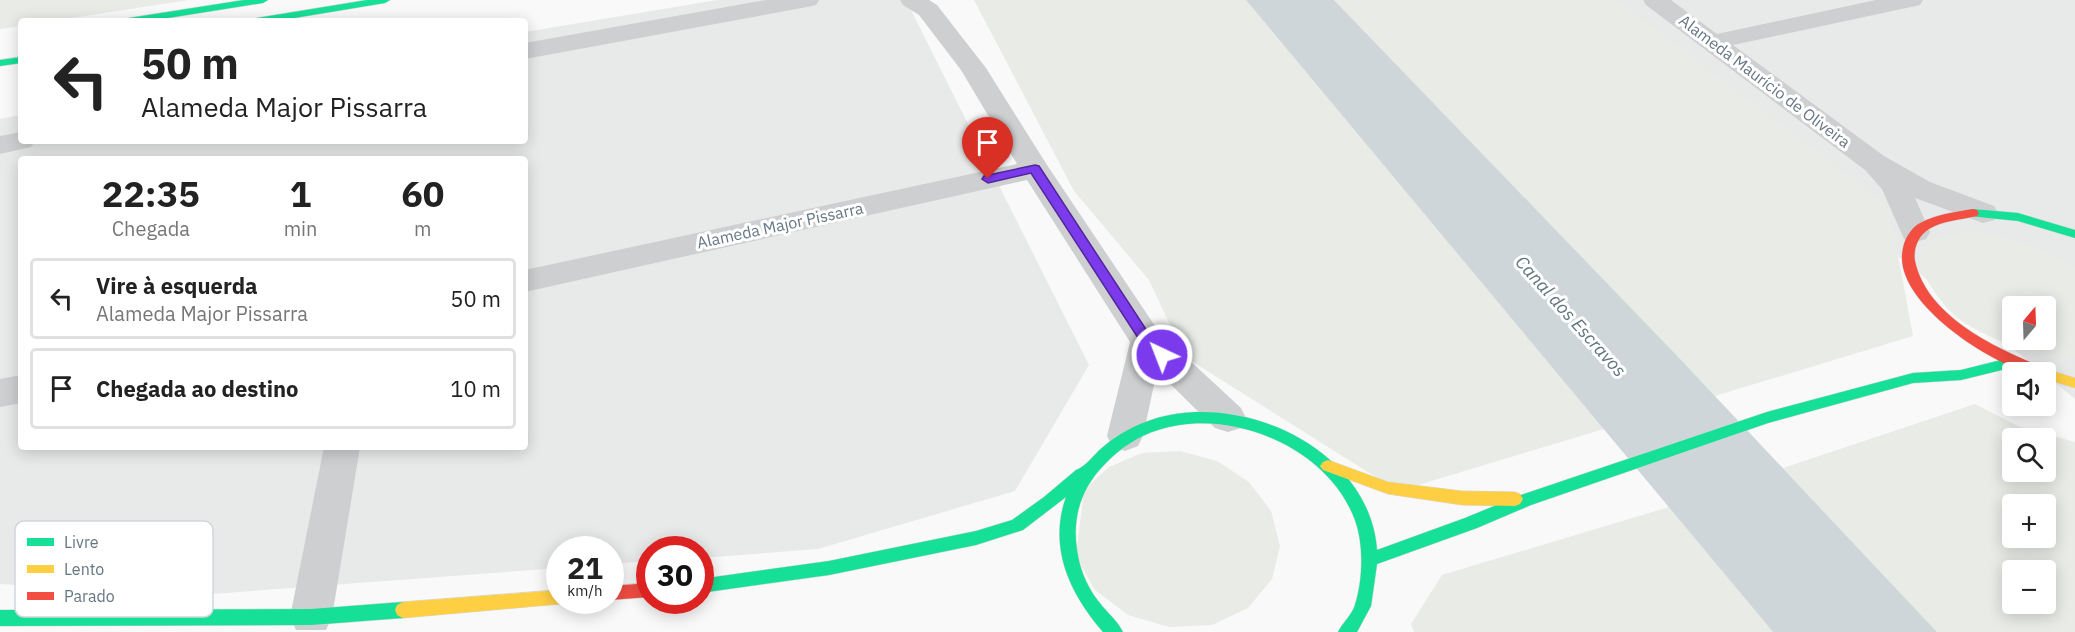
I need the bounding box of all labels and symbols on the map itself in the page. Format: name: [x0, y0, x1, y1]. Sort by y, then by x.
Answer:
street label: Alameda Maurício de Oliveira: [1675, 10, 1855, 152]
pin: [962, 117, 1013, 179]
street label: Alameda Major Pissarra: [695, 197, 865, 252]
water label: Canal dos Escravos: [1511, 251, 1631, 381]
north arrow: [2002, 296, 2056, 350]
position arrow: [1130, 323, 1194, 387]
legend: [15, 521, 213, 617]
text: Livre: [64, 532, 99, 552]
speed limit sign: 30: [636, 536, 714, 614]
text: Lento: [64, 559, 104, 579]
text: Parado: [64, 586, 115, 606]

